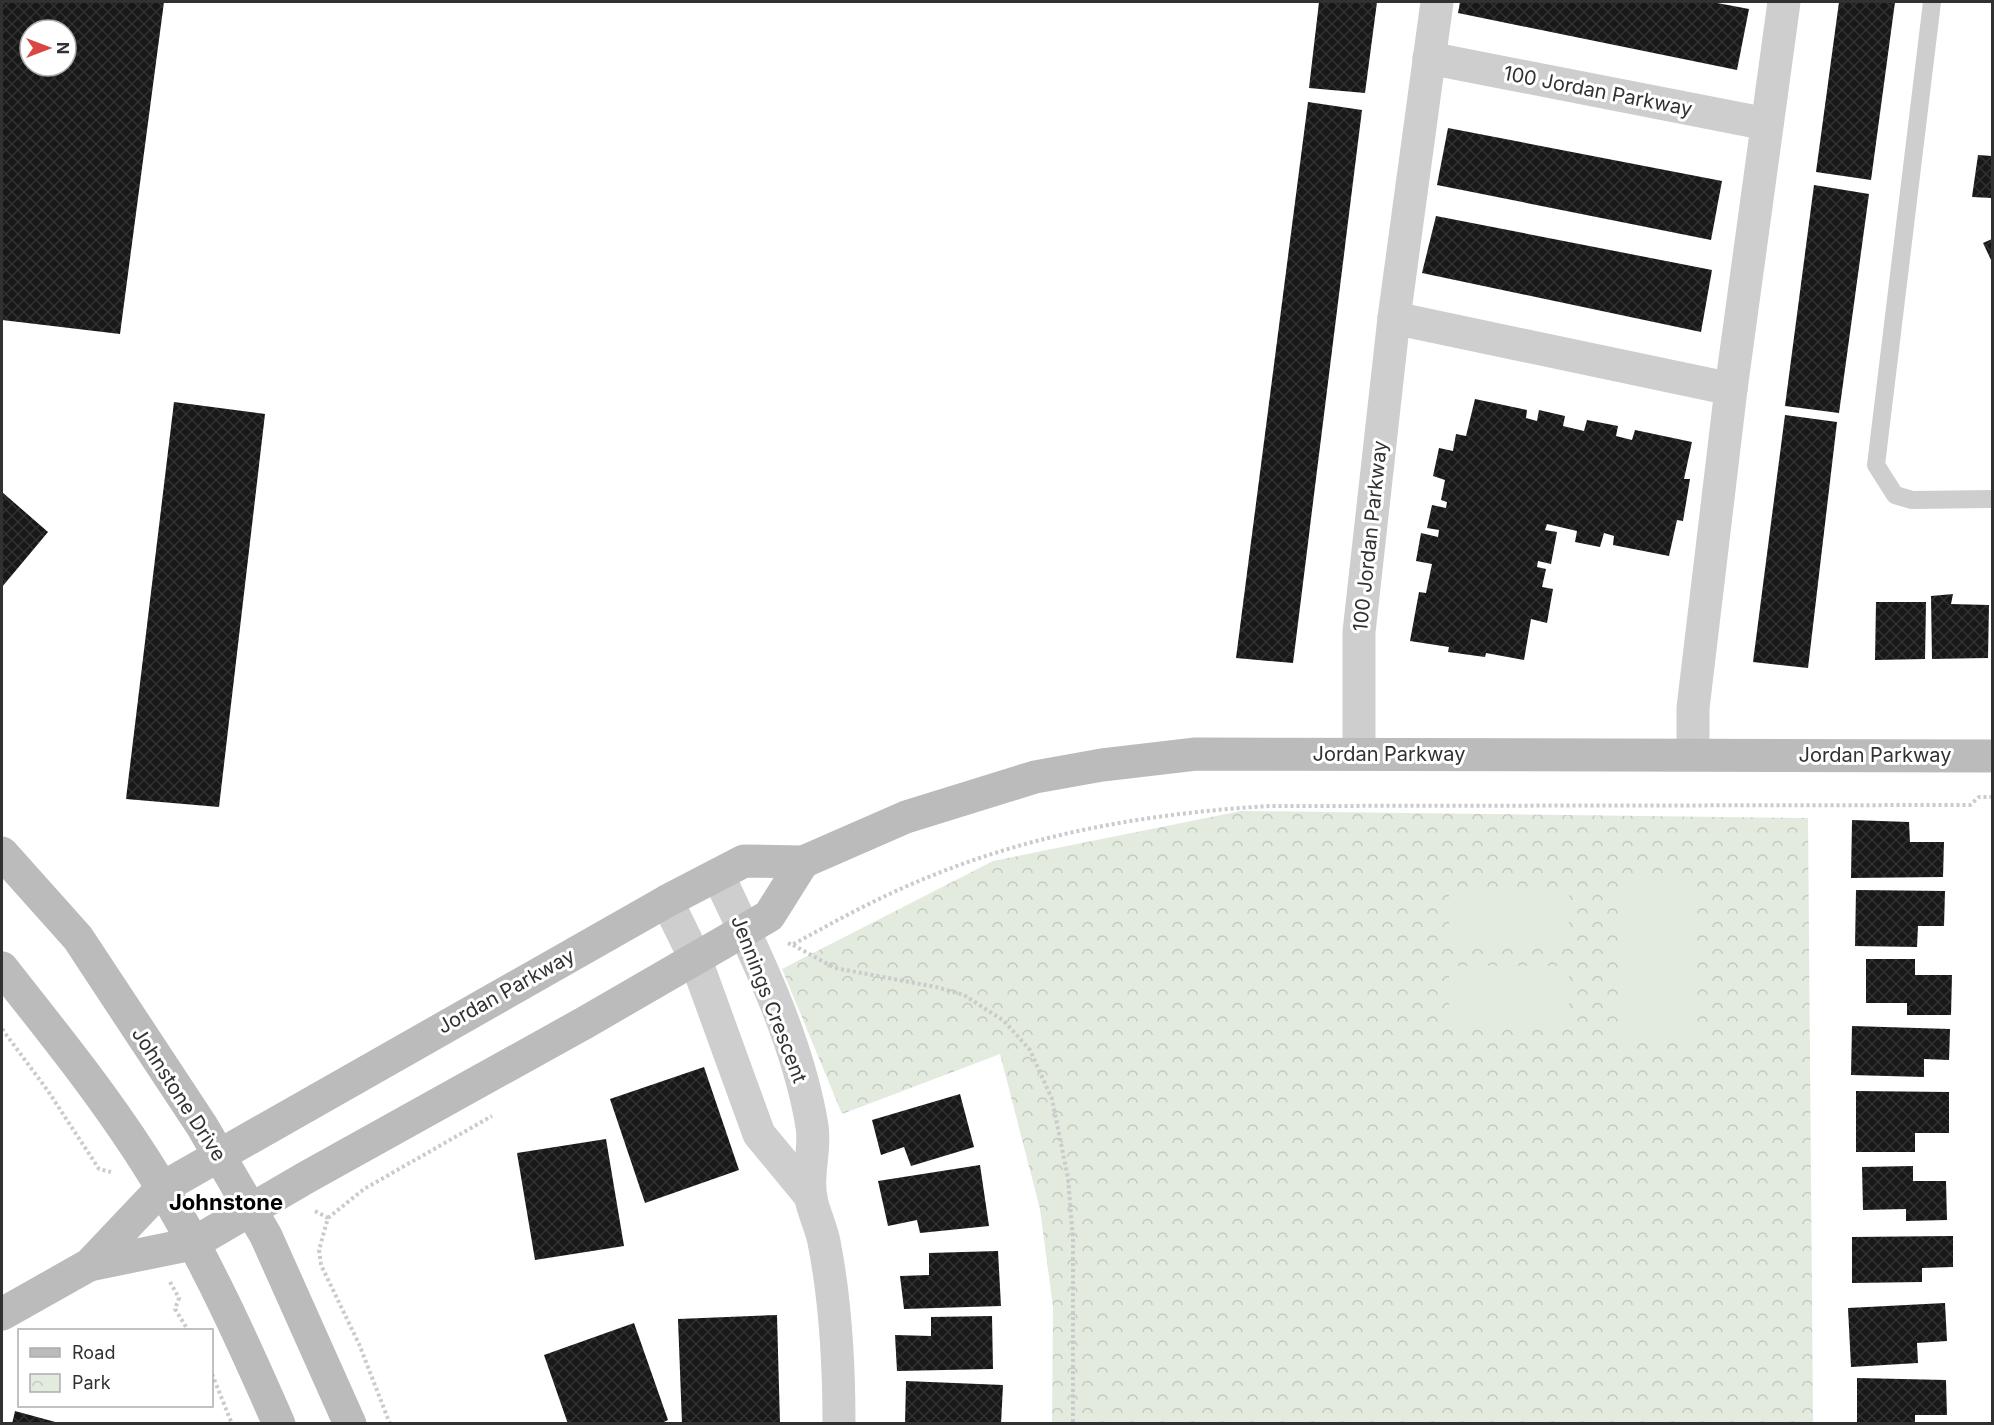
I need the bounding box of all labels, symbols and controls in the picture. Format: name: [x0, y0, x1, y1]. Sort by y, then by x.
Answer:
north arrow: [18, 18, 78, 78]
text: N: [53, 42, 73, 54]
street label: 100 Jordan Parkway: [1502, 61, 1694, 121]
street label: 100 Jordan Parkway: [1348, 439, 1392, 633]
street label: Jordan Parkway: [1313, 742, 1465, 766]
street label: Jordan Parkway: [1799, 743, 1951, 767]
street label: Jennings Crescent: [726, 912, 812, 1086]
street label: Jordan Parkway: [433, 943, 579, 1039]
street label: Johnstone Drive: [127, 1023, 231, 1165]
district label: Johnstone: [169, 1189, 283, 1215]
legend: [18, 1329, 213, 1407]
text: Road: [72, 1342, 115, 1363]
text: Park: [72, 1372, 111, 1393]

